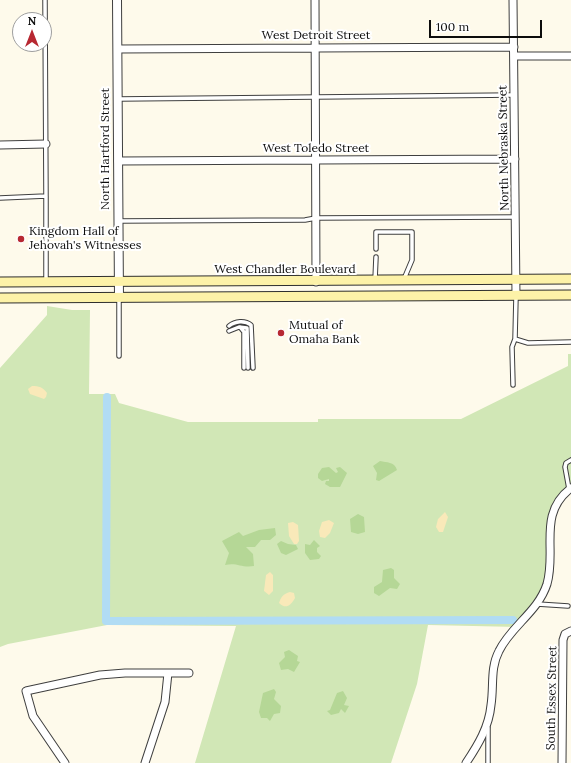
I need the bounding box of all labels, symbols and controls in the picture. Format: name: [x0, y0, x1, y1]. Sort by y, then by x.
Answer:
north arrow: [12, 12, 52, 52]
scale bar: [431, 12, 544, 38]
text: N: [28, 14, 36, 28]
text: 100 m: [436, 19, 469, 34]
street label: West Detroit Street: [262, 29, 370, 43]
street label: North Nebraska Street: [496, 85, 512, 211]
street label: North Hartford Street: [99, 88, 113, 210]
street label: West Toledo Street: [263, 142, 369, 156]
place label: Kingdom Hall of Jehovah's Witnesses: [29, 225, 141, 253]
marker: Kingdom Hall of Jehovah's Witnesses: [16, 234, 26, 244]
street label: West Chandler Boulevard: [214, 263, 356, 277]
place label: Mutual of Omaha Bank: [289, 319, 359, 347]
marker: Mutual of Omaha Bank: [276, 328, 286, 338]
street label: South Essex Street: [544, 646, 560, 750]

